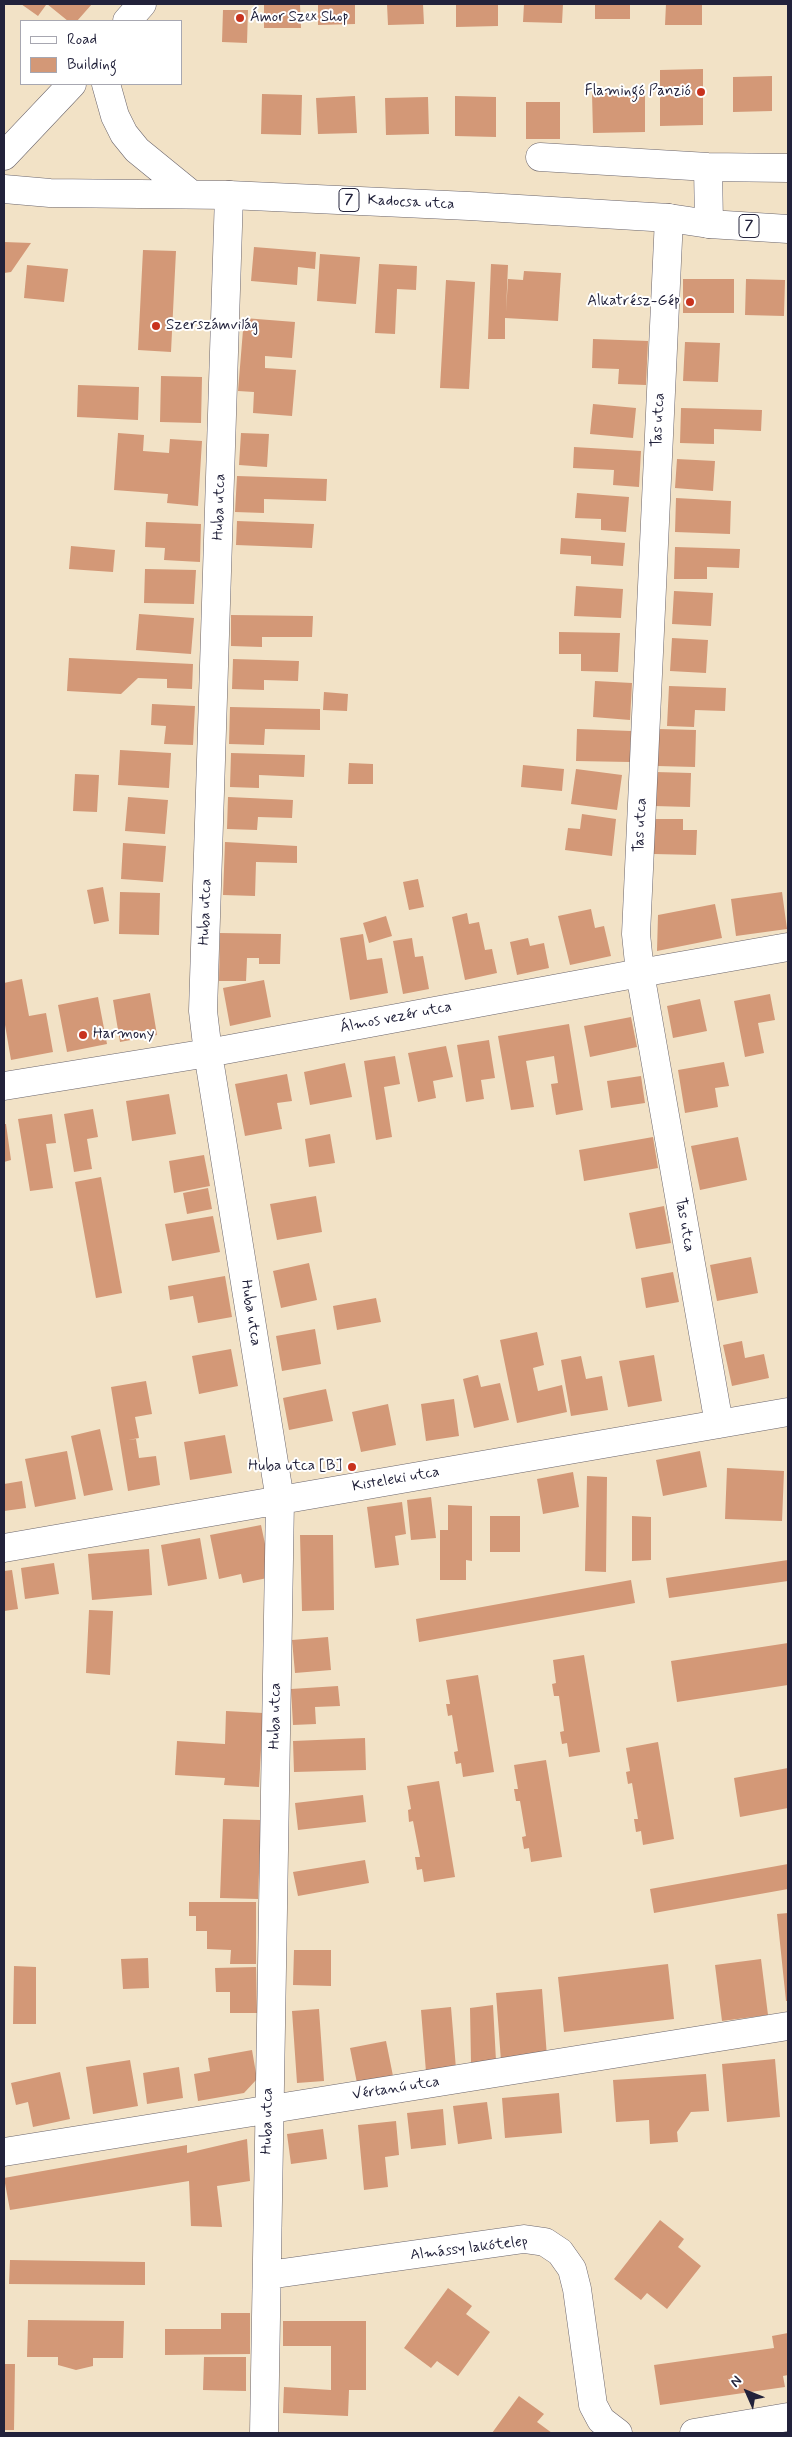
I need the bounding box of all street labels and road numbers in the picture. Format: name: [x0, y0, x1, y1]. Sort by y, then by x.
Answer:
road number: 7: [339, 188, 359, 212]
street label: Kadocsa utca: [367, 192, 455, 214]
road number: 7: [739, 215, 759, 238]
street label: Tas utca: [649, 392, 669, 448]
street label: Huba utca: [210, 473, 230, 541]
street label: Tas utca: [631, 797, 651, 853]
street label: Huba utca: [196, 878, 216, 946]
street label: Álmos vezér utca: [339, 998, 453, 1038]
street label: Tas utca: [670, 1196, 698, 1254]
street label: Huba utca: [236, 1279, 264, 1347]
street label: Kisteleki utca: [351, 1463, 441, 1497]
street label: Huba utca: [266, 1682, 286, 1750]
street label: Vértanú utca: [351, 2073, 441, 2105]
street label: Huba utca: [258, 2087, 278, 2155]
street label: Almássy lakótelep: [409, 2233, 529, 2265]

